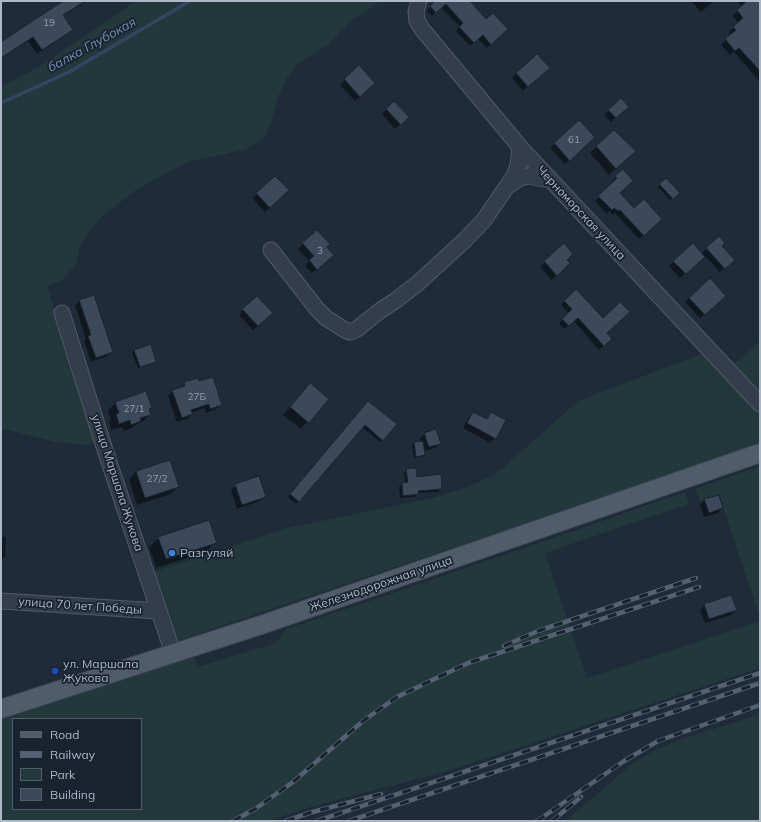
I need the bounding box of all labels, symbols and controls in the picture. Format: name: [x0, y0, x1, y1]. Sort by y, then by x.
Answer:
water label: балка Глубокая: [45, 14, 139, 76]
house number: 19: [43, 17, 55, 29]
house number: 61: [568, 134, 580, 146]
street label: Черноморская улица: [534, 163, 628, 263]
house number: 3: [317, 245, 323, 257]
house number: 27Б: [188, 391, 206, 403]
house number: 27/1: [124, 403, 144, 415]
street label: улица Маршала Жукова: [88, 413, 146, 553]
house number: 27/2: [147, 473, 167, 485]
place label: Разгуляй: [180, 546, 233, 560]
marker: Разгуляй: [167, 548, 177, 558]
street label: Железнодорожная улица: [308, 553, 454, 615]
street label: улица 70 лет Победы: [18, 594, 142, 618]
place label: ул. Маршала Жукова: [63, 657, 138, 685]
marker: ул. Маршала Жукова: [50, 666, 60, 676]
legend: [12, 718, 142, 810]
text: Road: [50, 727, 79, 742]
text: Railway: [50, 747, 95, 762]
text: Park: [50, 767, 75, 782]
text: Building: [50, 787, 95, 802]

